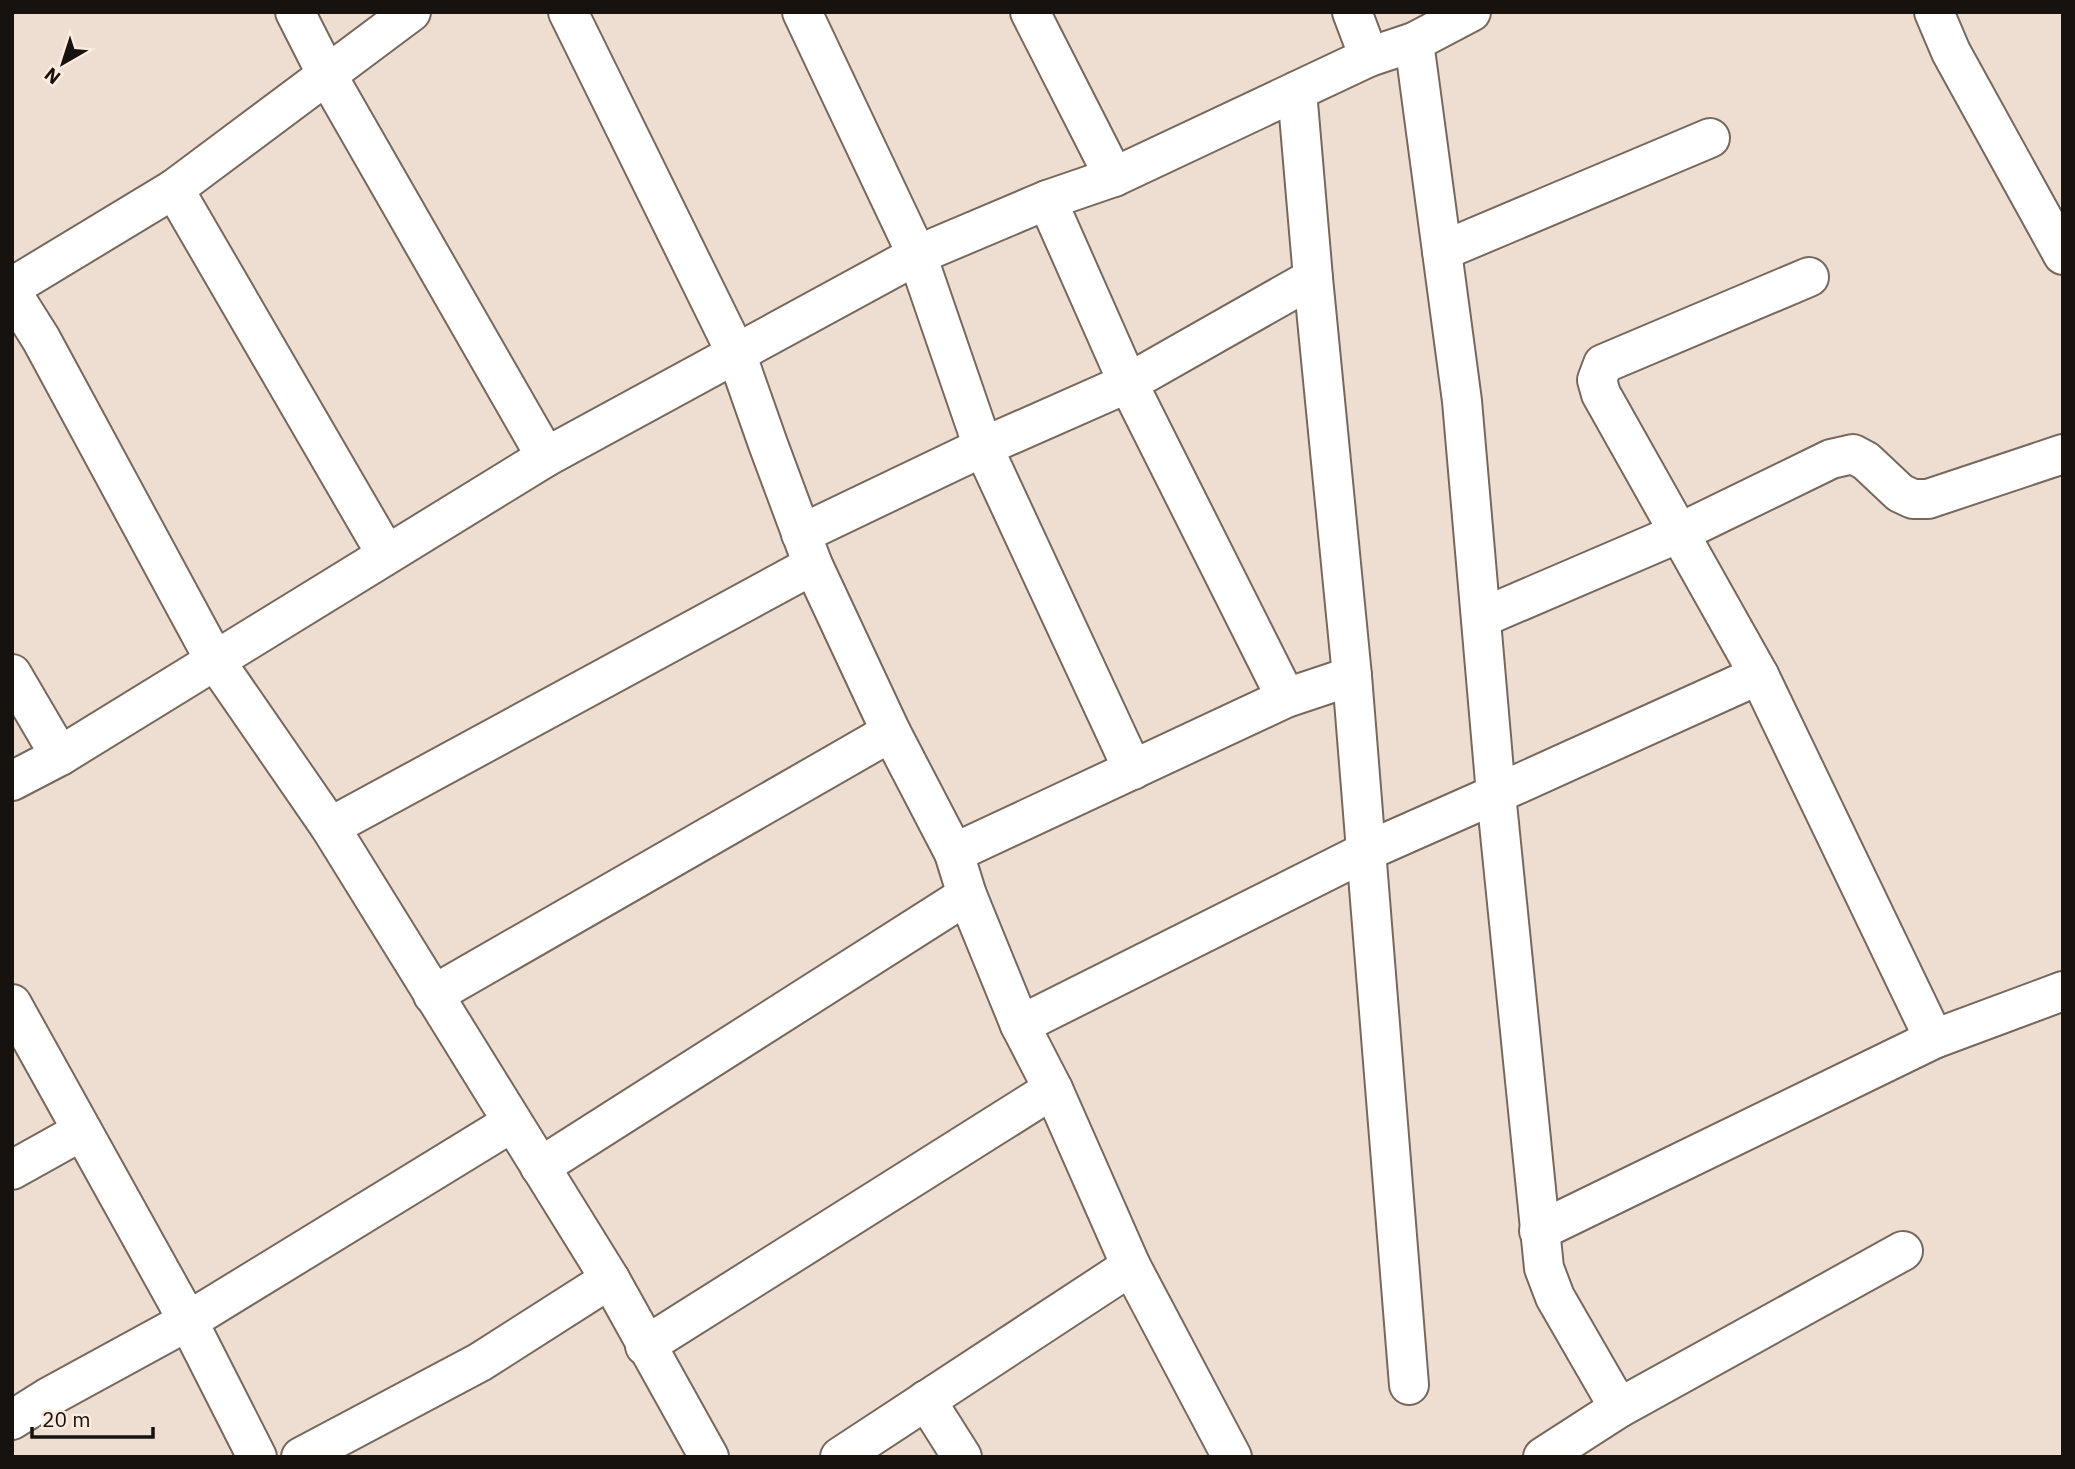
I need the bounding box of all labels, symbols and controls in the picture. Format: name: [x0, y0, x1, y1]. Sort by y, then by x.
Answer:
north arrow: [28, 28, 98, 98]
text: N: [39, 63, 65, 90]
scale bar: [32, 1396, 152, 1440]
text: 20 m: [42, 1405, 91, 1433]

